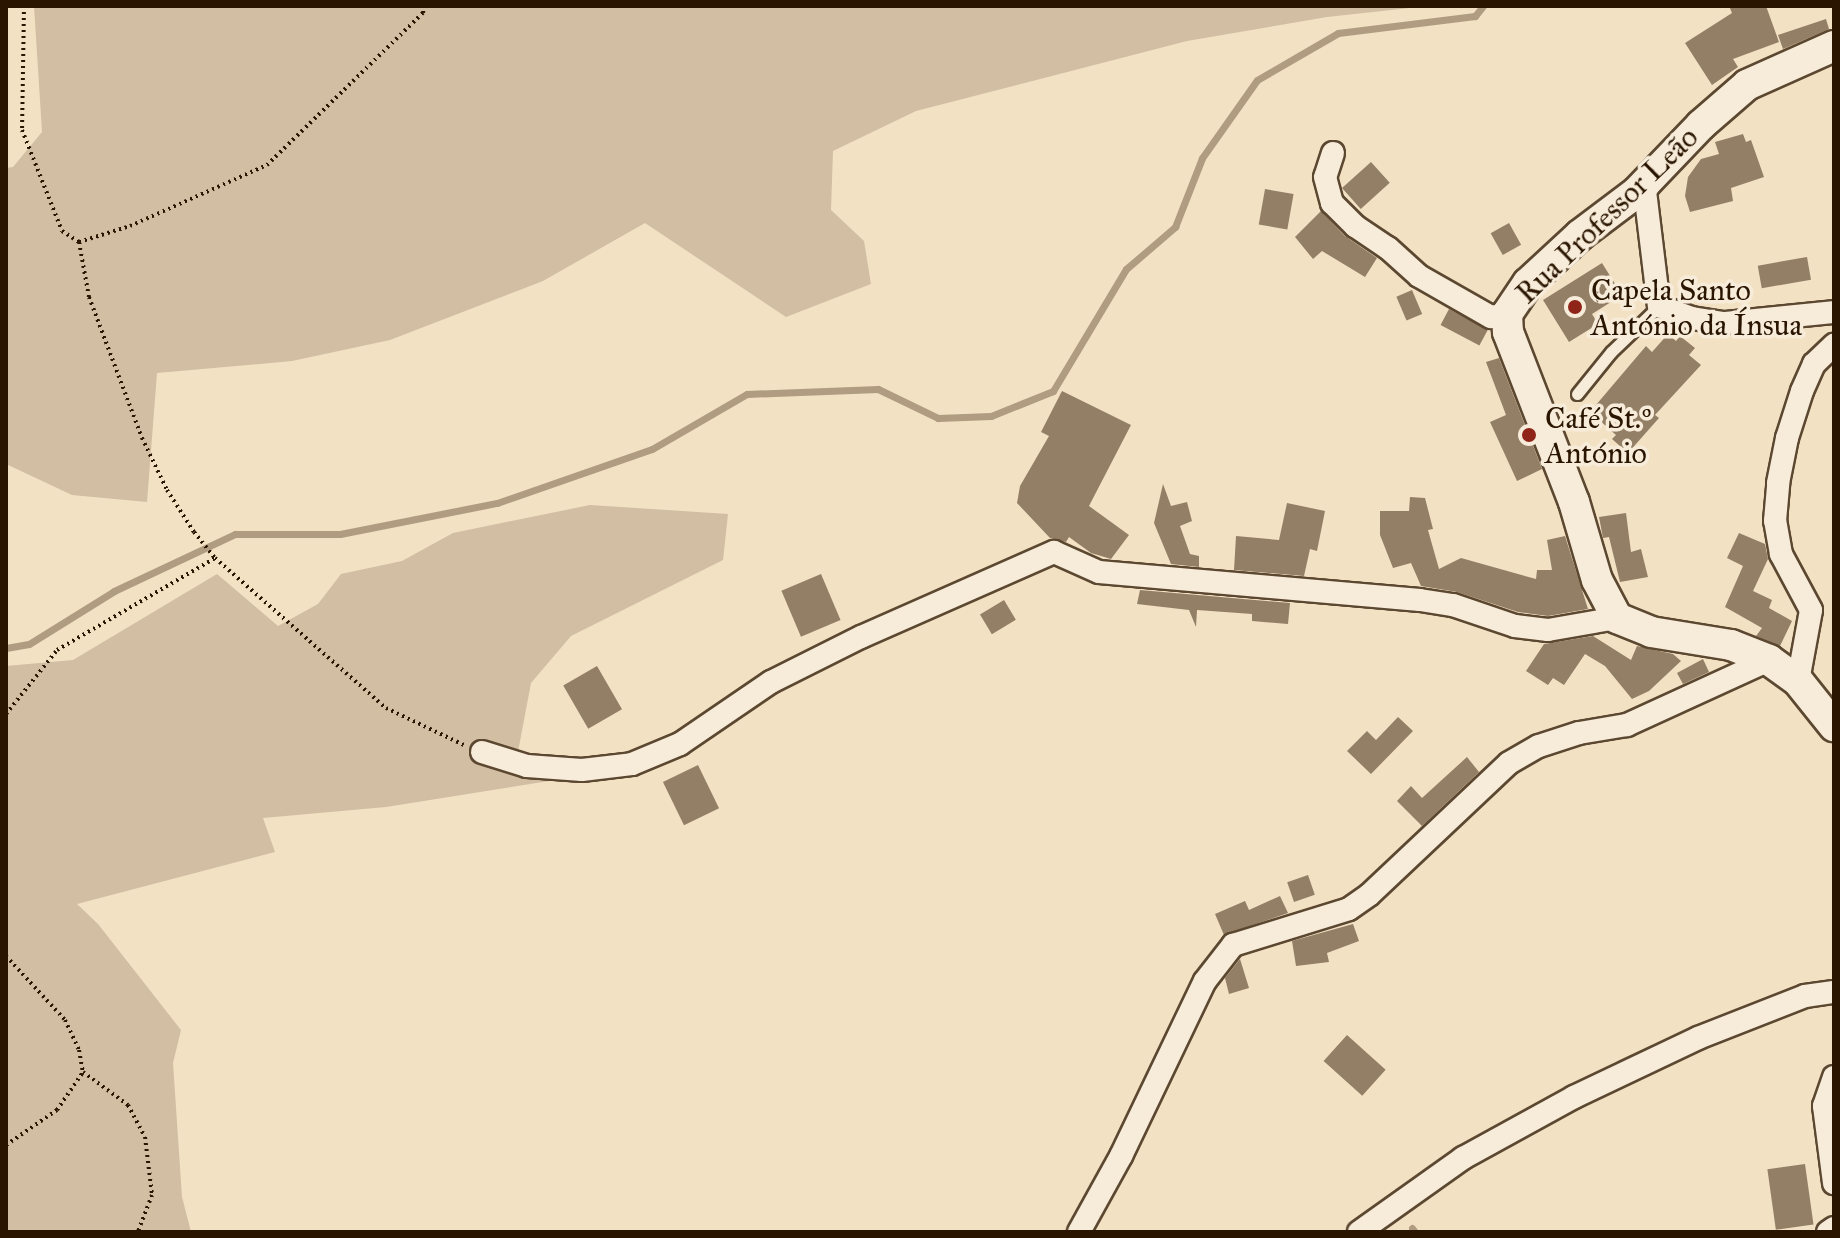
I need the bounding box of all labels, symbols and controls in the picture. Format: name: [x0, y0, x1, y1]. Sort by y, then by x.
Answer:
street label: Rua Professor Leão: [1508, 119, 1706, 311]
place label: Capela Santo António da Ínsua: [1591, 272, 1802, 342]
marker: Capela Santo António da Ínsua: [1566, 298, 1584, 316]
place label: Café St.º António: [1545, 400, 1652, 470]
marker: Café St.º António: [1520, 426, 1538, 444]

